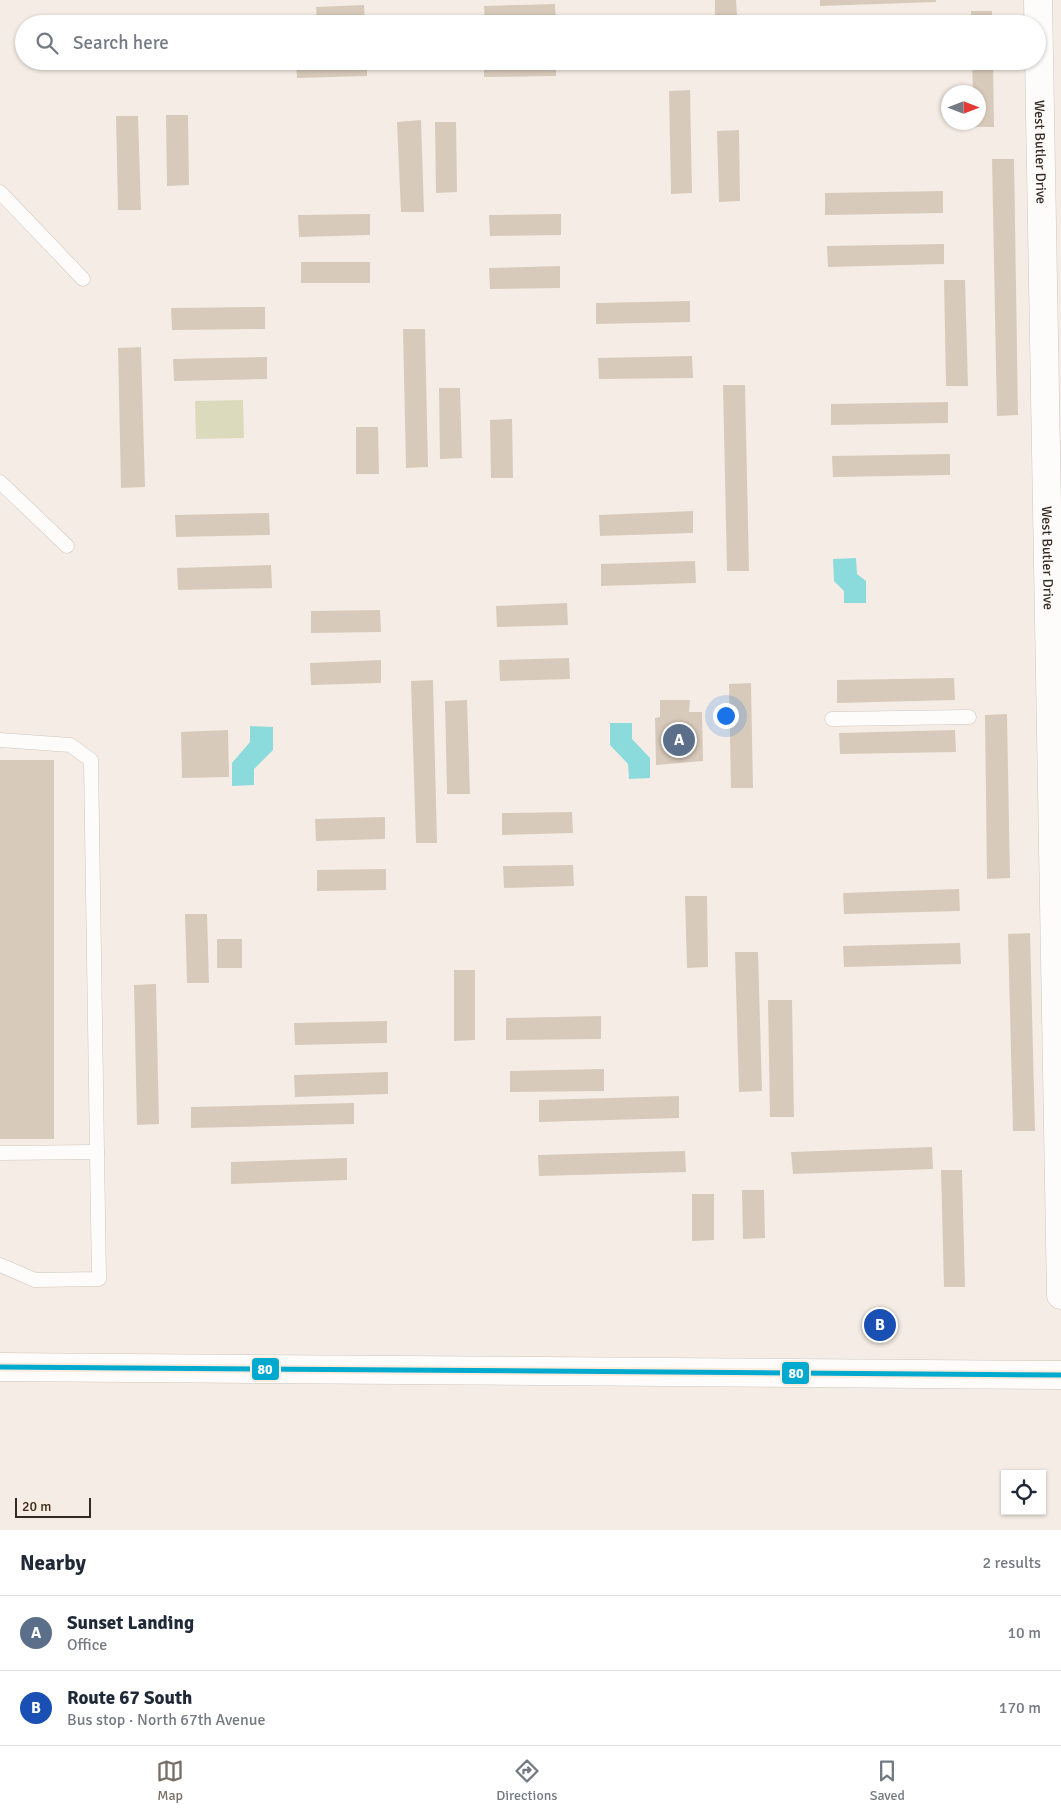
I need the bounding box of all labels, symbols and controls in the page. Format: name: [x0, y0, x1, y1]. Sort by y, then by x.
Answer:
search box: [15, 15, 1046, 70]
icon: search: [33, 29, 61, 57]
text: Search here: [73, 31, 169, 55]
north arrow: [941, 85, 986, 130]
street label: West Butler Drive: [1031, 100, 1050, 204]
street label: West Butler Drive: [1038, 506, 1057, 610]
your location: [713, 703, 739, 729]
pin: A: [663, 721, 695, 759]
pin: B: [864, 1306, 896, 1344]
line badge: 80: [251, 1357, 280, 1381]
text: 80: [257, 1361, 273, 1378]
line badge: 80: [781, 1361, 810, 1385]
text: 80: [788, 1365, 804, 1382]
map controls: [1001, 1470, 1046, 1515]
button: locate: [1001, 1470, 1046, 1515]
scale bar: [15, 1495, 91, 1518]
text: 20 m: [22, 1498, 51, 1515]
text: Nearby: [20, 1550, 86, 1576]
text: 2 results: [982, 1553, 1041, 1573]
text: Sunset Landing: [67, 1611, 194, 1635]
text: A: [31, 1623, 41, 1643]
text: 10 m: [1007, 1623, 1041, 1643]
text: Office: [67, 1635, 107, 1655]
text: Route 67 South: [67, 1686, 192, 1710]
text: B: [31, 1698, 41, 1718]
text: 170 m: [999, 1698, 1041, 1718]
text: Bus stop · North 67th Avenue: [67, 1710, 266, 1730]
tab: Map: [156, 1757, 184, 1804]
tab: Directions: [496, 1757, 557, 1804]
tab: Saved: [870, 1757, 905, 1804]

